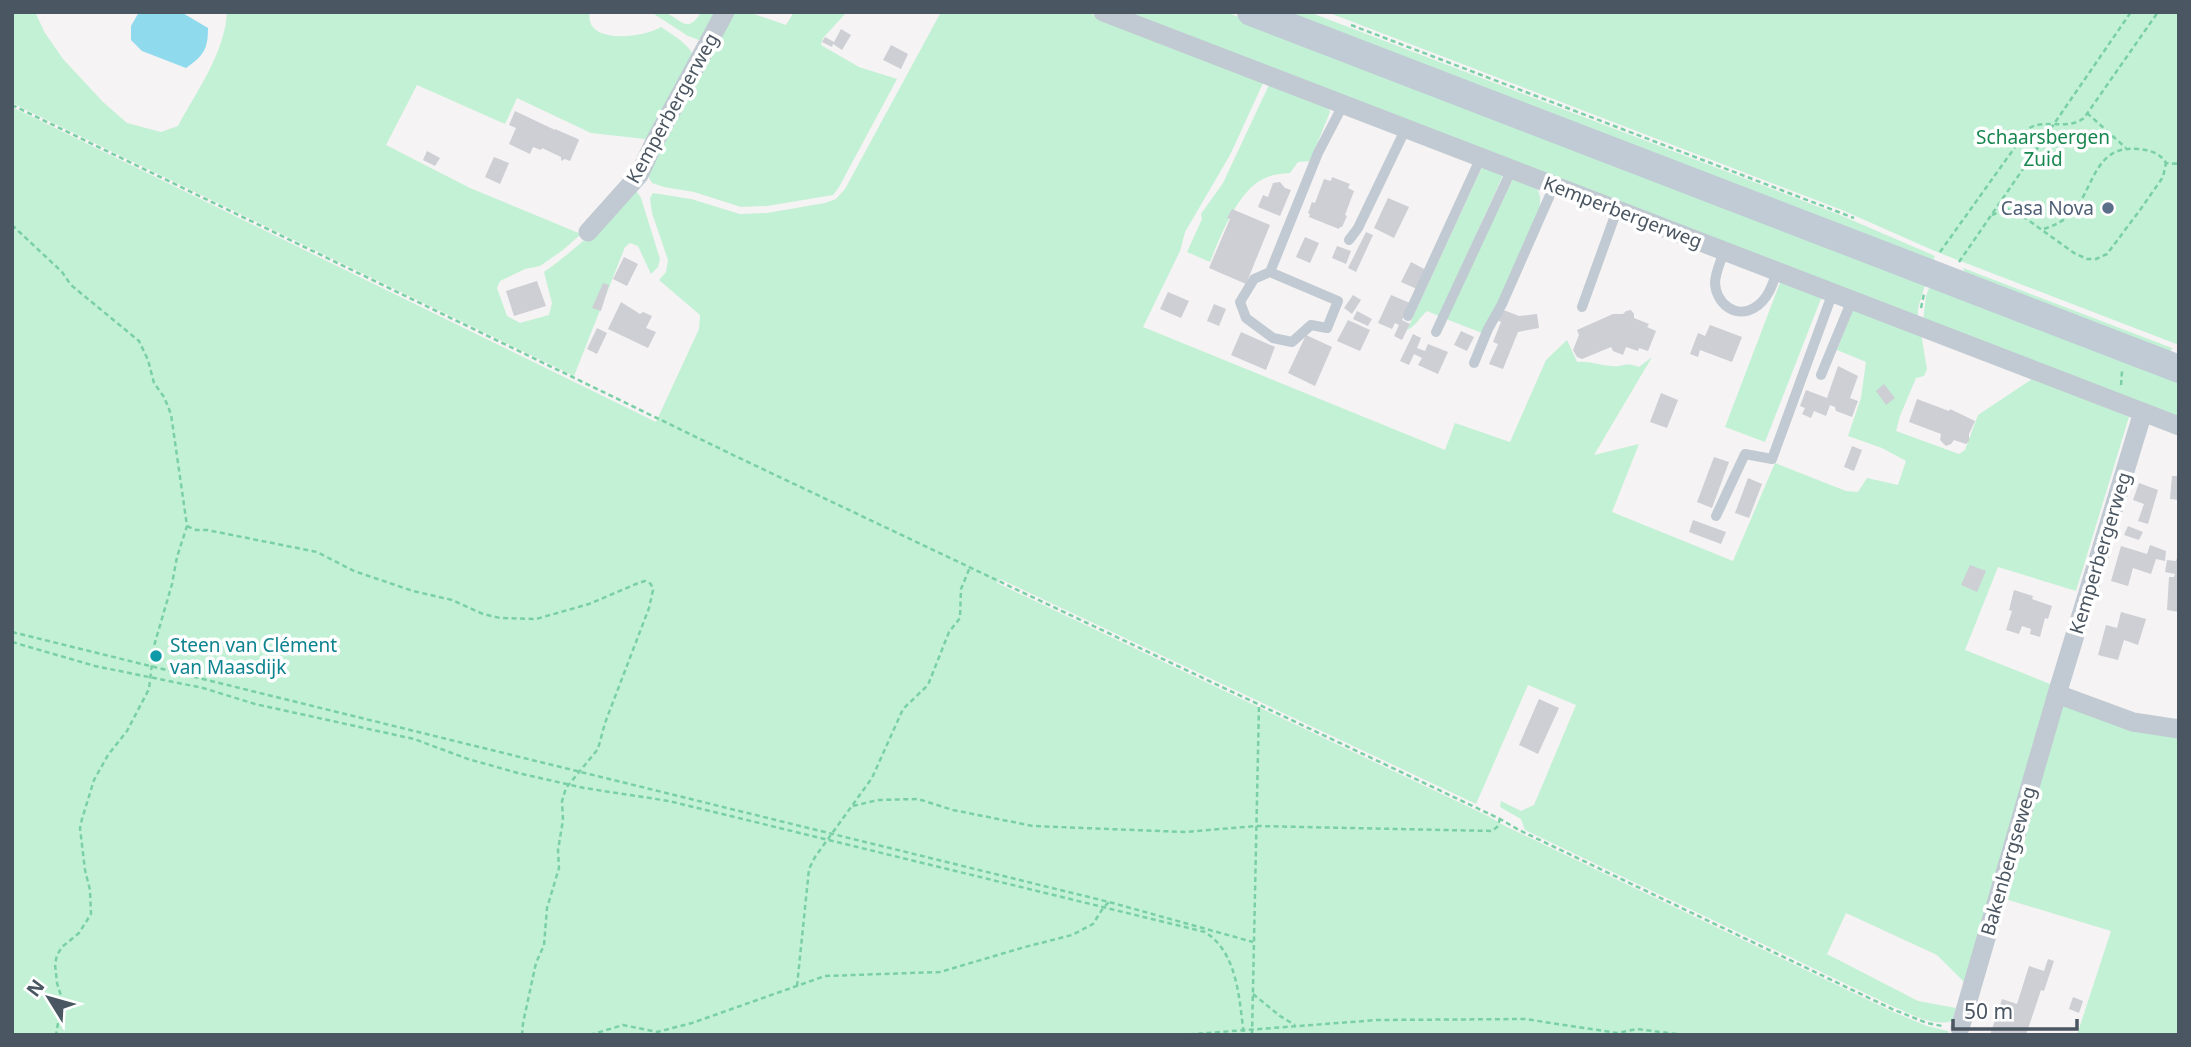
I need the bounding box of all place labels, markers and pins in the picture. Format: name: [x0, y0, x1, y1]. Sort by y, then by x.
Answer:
place label: Casa Nova: [2001, 195, 2094, 221]
marker: Casa Nova: [2100, 200, 2116, 216]
place label: Steen van Clément van Maasdijk: [170, 632, 337, 680]
marker: Steen van Clément van Maasdijk: [148, 648, 164, 664]

